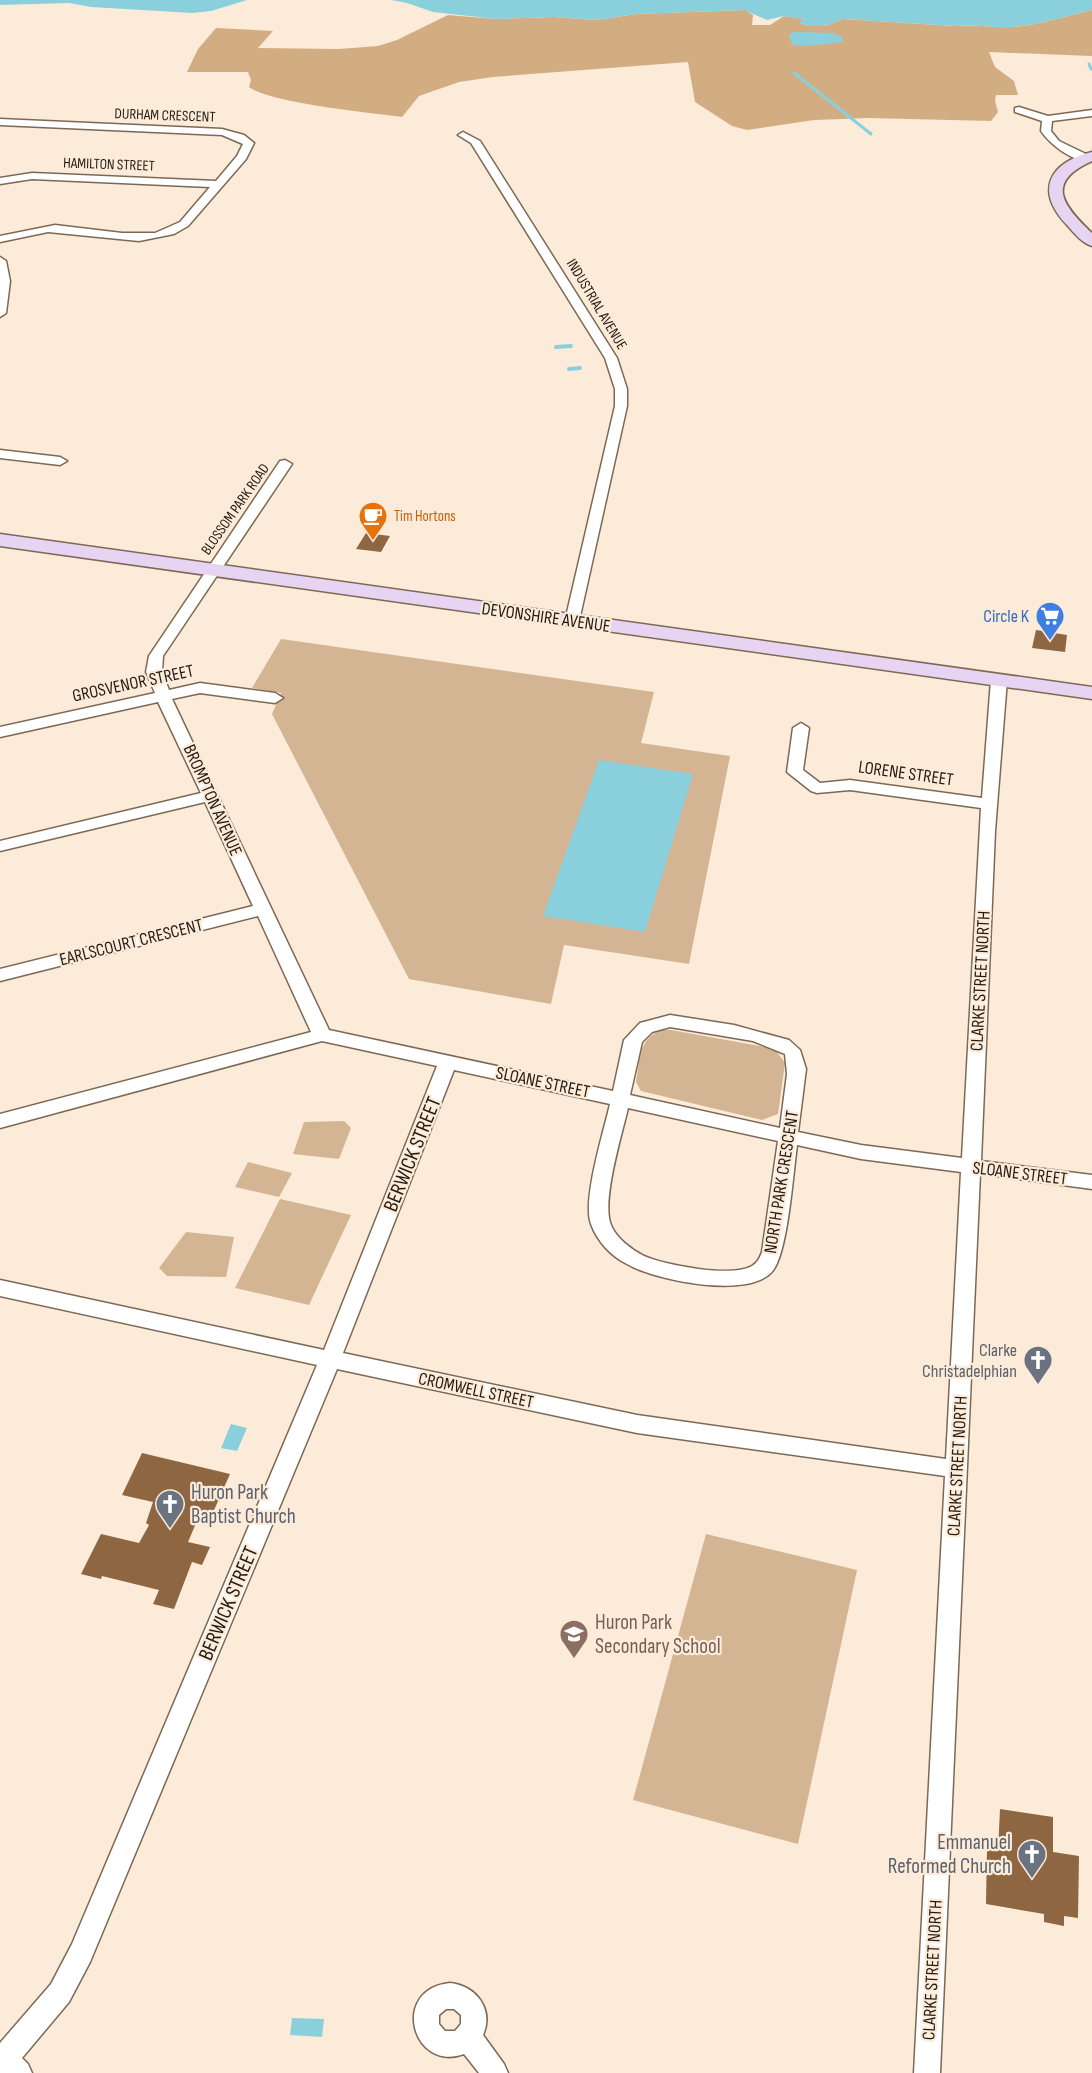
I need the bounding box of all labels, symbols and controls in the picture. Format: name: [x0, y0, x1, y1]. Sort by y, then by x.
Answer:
street label: DURHAM CRESCENT: [114, 104, 216, 127]
street label: HAMILTON STREET: [63, 153, 155, 176]
street label: INDUSTRIAL AVENUE: [562, 255, 631, 353]
street label: BLOSSOM PARK ROAD: [197, 460, 274, 559]
cafe icon: Tim Hortons: [357, 500, 389, 542]
place label: Tim Hortons: [394, 507, 456, 526]
street label: DEVONSHIRE AVENUE: [480, 598, 612, 637]
supermarket icon: Circle K: [1034, 600, 1066, 642]
place label: Circle K: [983, 606, 1030, 627]
street label: GROSVENOR STREET: [70, 660, 196, 707]
street label: BROMPTON AVENUE: [179, 741, 246, 859]
street label: LORENE STREET: [857, 756, 955, 791]
street label: CLARKE STREET NORTH: [966, 910, 995, 1052]
street label: EARLSCOURT CRESCENT: [57, 915, 205, 970]
street label: SLOANE STREET: [494, 1062, 592, 1103]
street label: BERWICK STREET: [378, 1093, 447, 1215]
street label: NORTH PARK CRESCENT: [760, 1109, 803, 1255]
street label: SLOANE STREET: [971, 1157, 1069, 1190]
place label: Clarke Christadelphian: [922, 1340, 1017, 1382]
church icon: Clarke Christadelphian: [1022, 1344, 1054, 1386]
street label: CROMWELL STREET: [416, 1368, 535, 1413]
street label: CLARKE STREET NORTH: [943, 1395, 972, 1537]
place label: Huron Park Baptist Church: [191, 1480, 296, 1529]
church icon: Huron Park Baptist Church: [154, 1488, 186, 1530]
street label: BERWICK STREET: [193, 1542, 264, 1664]
place label: Huron Park Secondary School: [595, 1610, 721, 1659]
school or university icon: Huron Park Secondary School: [558, 1618, 590, 1660]
place label: Emmanuel Reformed Church: [888, 1830, 1011, 1879]
church icon: Emmanuel Reformed Church: [1016, 1838, 1048, 1880]
street label: CLARKE STREET NORTH: [918, 1899, 947, 2041]

